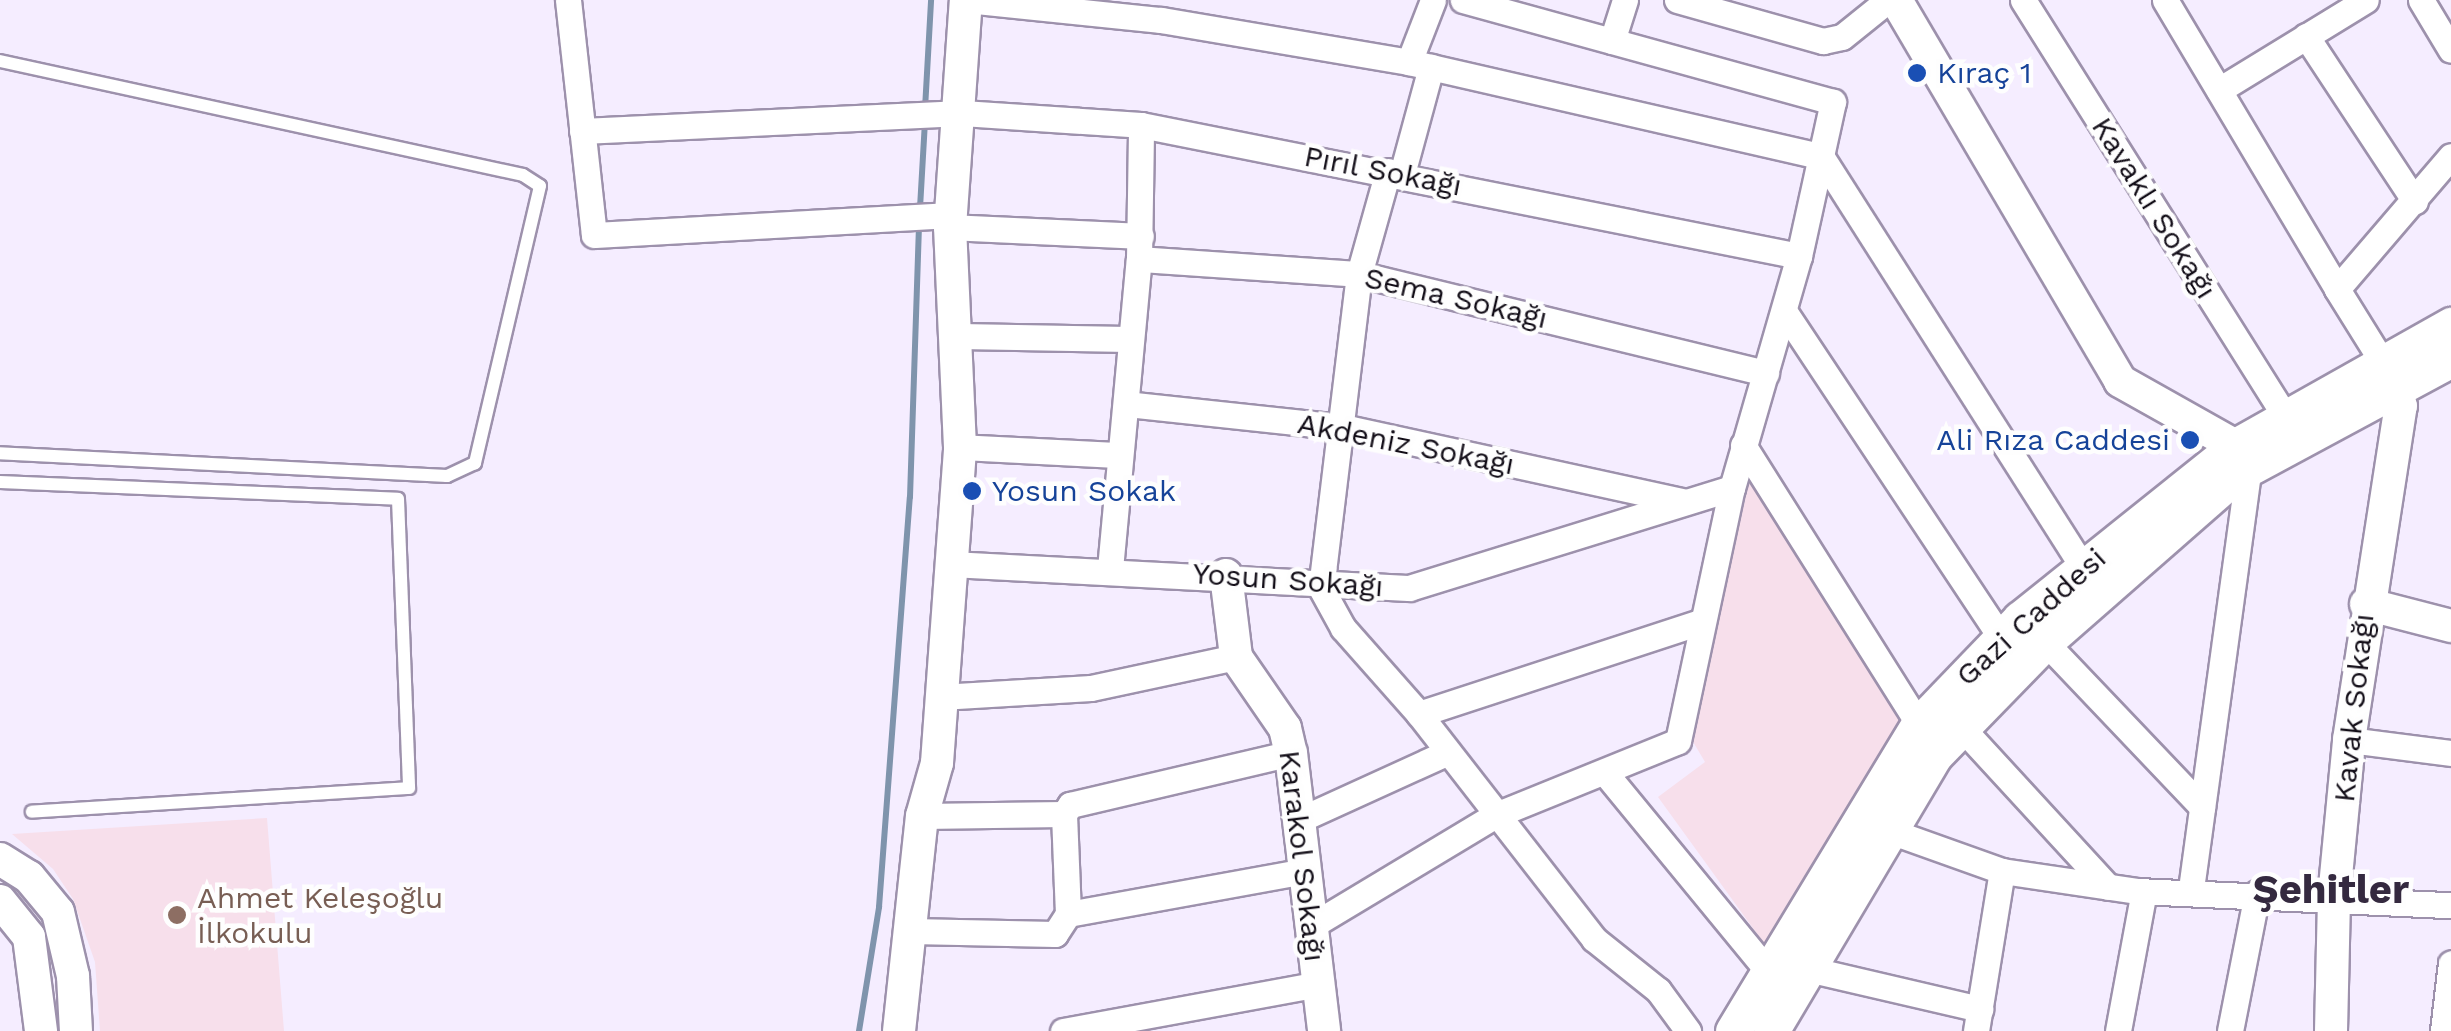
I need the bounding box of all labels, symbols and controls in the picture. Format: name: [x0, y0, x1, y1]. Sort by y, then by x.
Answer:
place label: Kıraç 1: [1937, 55, 2032, 91]
marker: Kıraç 1: [1906, 62, 1928, 84]
street label: Kavaklı Sokağı: [2084, 111, 2224, 305]
street label: Pırıl Sokağı: [1301, 138, 1465, 204]
street label: Sema Sokağı: [1361, 259, 1551, 337]
street label: Akdeniz Sokağı: [1295, 405, 1517, 483]
place label: Ali Rıza Caddesi: [1936, 422, 2170, 458]
marker: Ali Rıza Caddesi: [2179, 429, 2201, 451]
place label: Yosun Sokak: [992, 473, 1176, 509]
marker: Yosun Sokak: [961, 480, 983, 502]
street label: Gazi Caddesi: [1949, 540, 2113, 694]
street label: Yosun Sokağı: [1191, 555, 1385, 605]
street label: Kavak Sokağı: [2326, 612, 2382, 804]
street label: Karakol Sokağı: [1271, 748, 1333, 964]
district label: Şehitler: [2253, 866, 2409, 914]
place label: Ahmet Keleşoğlu İlkokulu: [197, 880, 443, 950]
marker: Ahmet Keleşoğlu İlkokulu: [166, 904, 188, 926]

